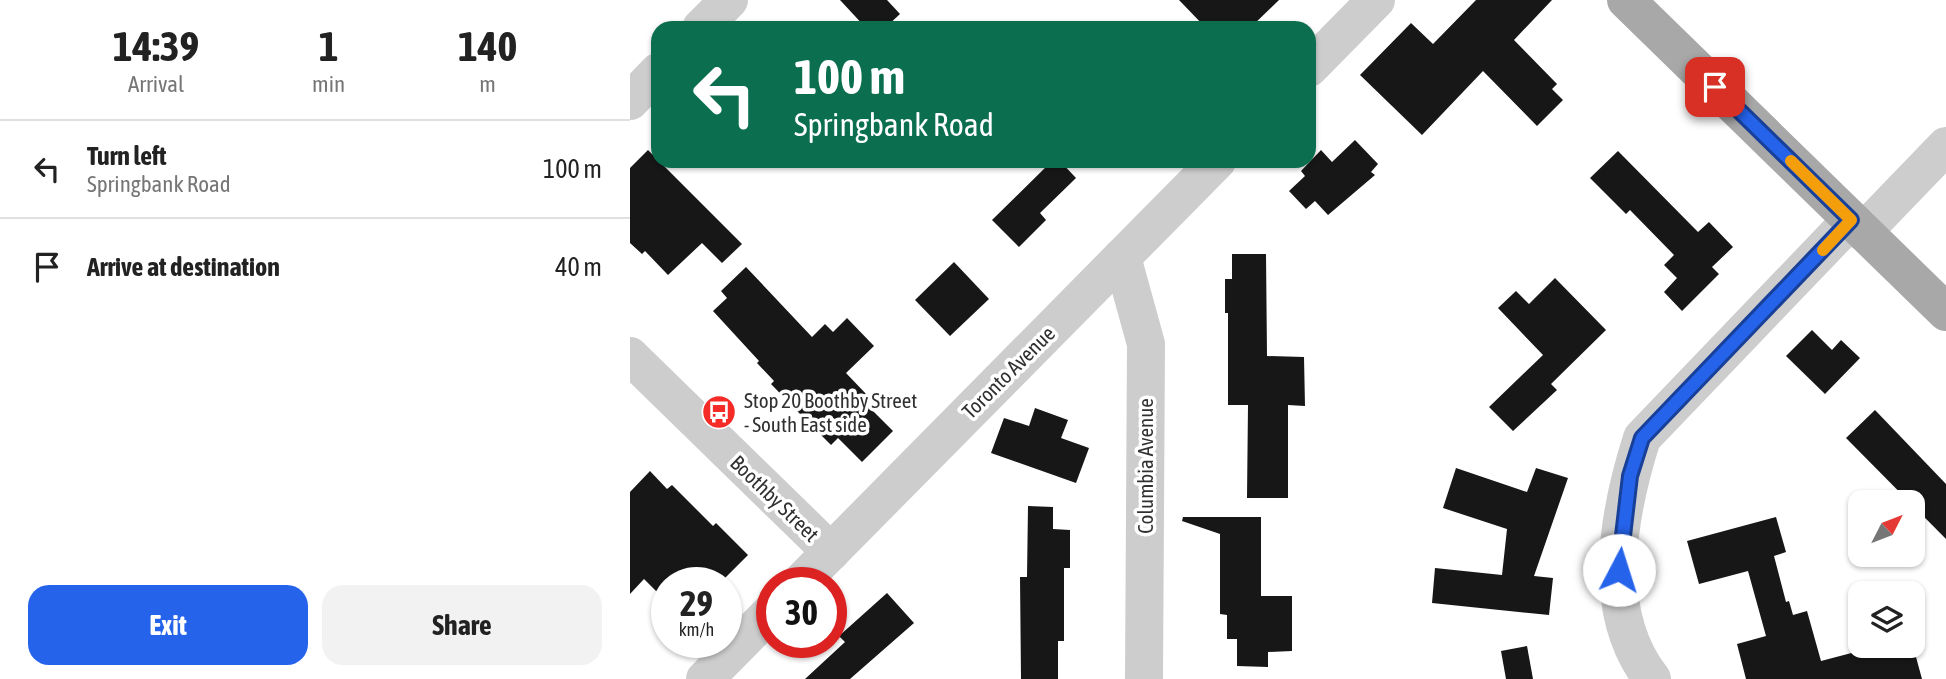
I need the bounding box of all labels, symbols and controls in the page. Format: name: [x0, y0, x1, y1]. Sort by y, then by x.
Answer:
text: 14:39: [113, 22, 199, 70]
text: 1: [319, 22, 338, 70]
text: 140: [458, 22, 517, 70]
text: 100 m: [794, 48, 905, 104]
icon: left: [679, 49, 770, 140]
pin: [1685, 57, 1745, 117]
icon: arrive: [1696, 68, 1734, 106]
text: Arrival: [128, 71, 184, 97]
text: min: [312, 71, 345, 97]
text: m: [479, 71, 496, 97]
text: Springbank Road: [794, 106, 994, 143]
text: Turn left: [87, 141, 167, 171]
icon: left: [28, 150, 66, 188]
text: 100 m: [543, 154, 602, 184]
text: Springbank Road: [87, 171, 231, 197]
icon: arrive: [28, 248, 66, 286]
text: Arrive at destination: [87, 252, 280, 282]
text: 40 m: [555, 252, 602, 282]
street label: Toronto Avenue: [957, 321, 1059, 423]
place label: Stop 20 Boothby Street - South East side: [744, 388, 917, 436]
bus stop icon: Stop 20 Boothby Street - South East side: [700, 393, 738, 431]
street label: Columbia Avenue: [1133, 398, 1157, 534]
street label: Boothby Street: [726, 450, 824, 546]
north arrow: [1848, 490, 1925, 567]
map controls: [1848, 490, 1925, 658]
position arrow: [1582, 533, 1656, 607]
speed limit sign: 30: [756, 567, 847, 658]
button: layers: [1848, 581, 1925, 658]
text: 29: [680, 583, 713, 623]
button: Exit: [28, 585, 308, 665]
button: Share: [322, 585, 602, 665]
text: km/h: [679, 619, 714, 640]

